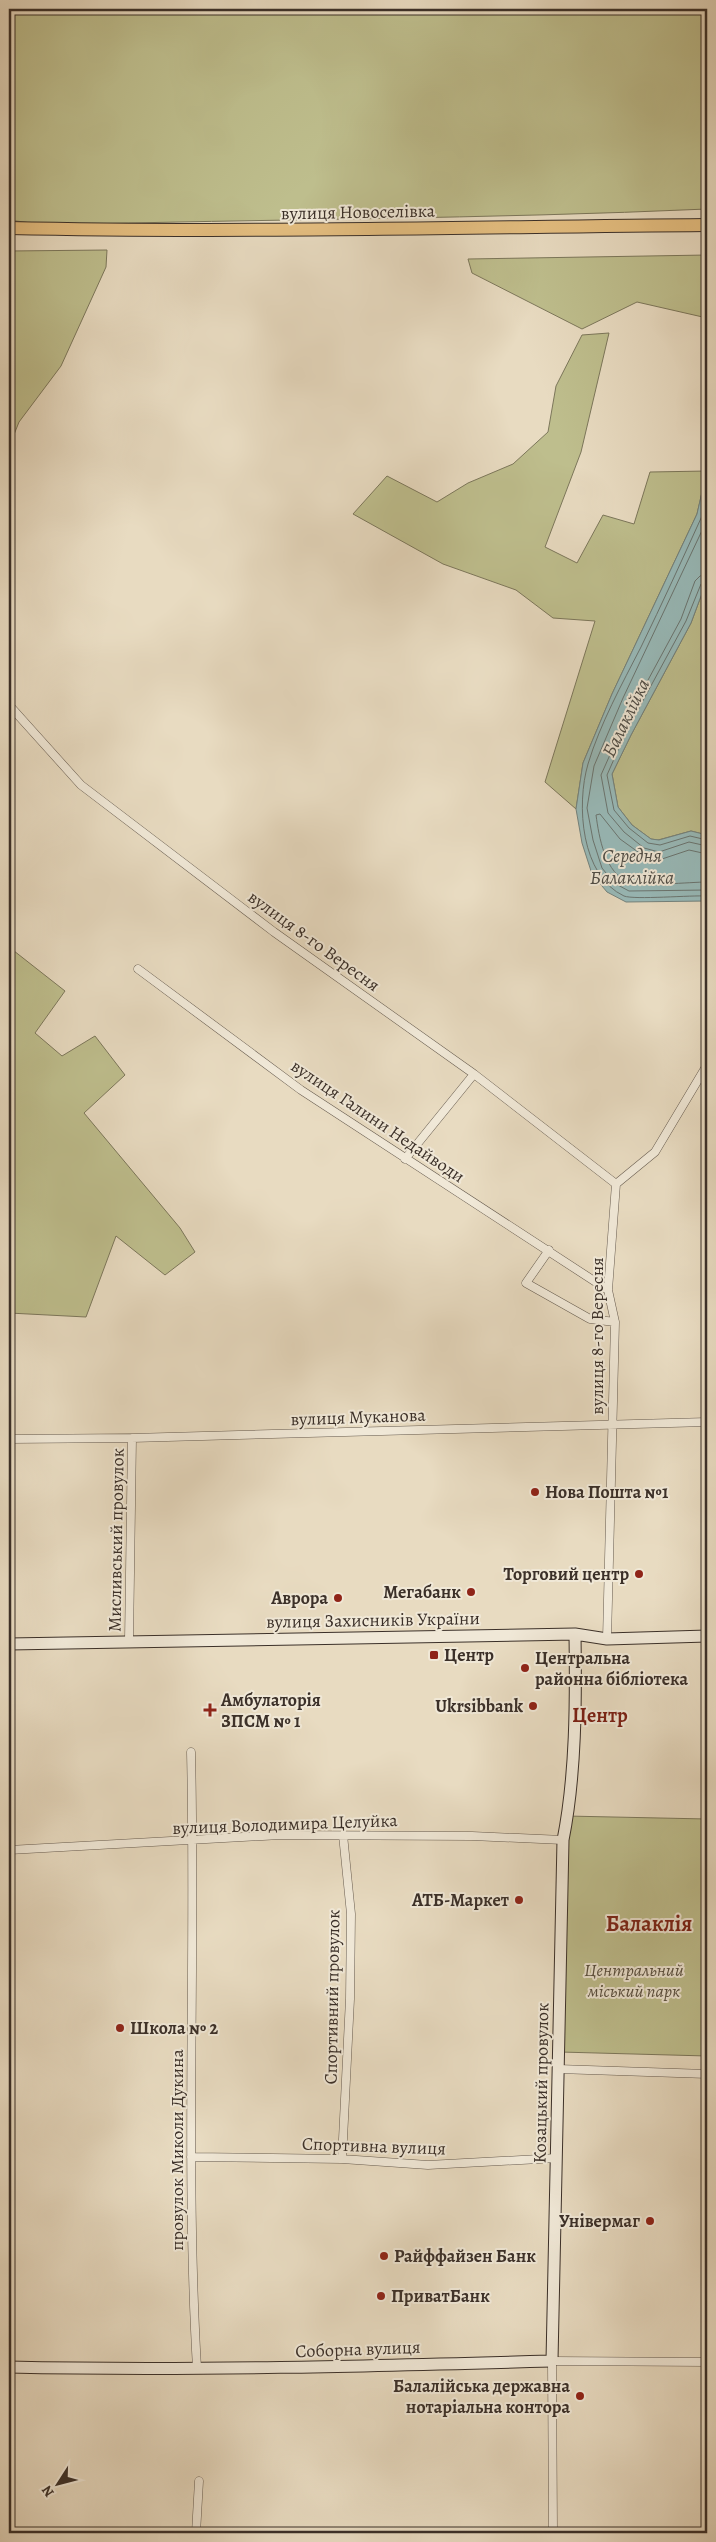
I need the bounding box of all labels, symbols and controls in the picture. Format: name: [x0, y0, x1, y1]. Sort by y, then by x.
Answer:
street label: вулиця Новоселівка: [281, 199, 436, 225]
water label: Балаклійка: [596, 674, 656, 762]
water label: Середня Балаклійка: [590, 843, 674, 891]
street label: вулиця 8-го Вересня: [243, 885, 385, 997]
street label: вулиця Галини Недайводи: [286, 1054, 470, 1188]
street label: вулиця 8-го Вересня: [585, 1257, 609, 1415]
street label: вулиця Муканова: [290, 1403, 427, 1431]
street label: Мисливський провулок: [102, 1448, 130, 1632]
place label: Нова Пошта №1: [545, 1480, 669, 1504]
marker: Нова Пошта №1: [529, 1486, 541, 1498]
place label: Торговий центр: [504, 1562, 629, 1586]
marker: Торговий центр: [633, 1568, 645, 1580]
place label: Мегабанк: [383, 1580, 461, 1604]
place label: Аврора: [270, 1586, 328, 1610]
marker: Мегабанк: [465, 1586, 477, 1598]
marker: Аврора: [332, 1592, 344, 1604]
street label: вулиця Захисників України: [266, 1606, 480, 1634]
place label: Центр: [444, 1643, 494, 1667]
place label: Центральна районна бібліотека: [535, 1646, 688, 1691]
marker: Центр: [428, 1649, 440, 1661]
marker: Центральна районна бібліотека: [519, 1662, 531, 1674]
place label: Амбулаторія ЗПСМ № 1: [220, 1688, 321, 1733]
place label: Ukrsibbank: [435, 1694, 524, 1718]
marker: Ukrsibbank: [527, 1700, 539, 1712]
district label: Центр: [572, 1702, 628, 1729]
marker: Амбулаторія ЗПСМ № 1: [203, 1703, 217, 1717]
street label: вулиця Володимира Целуйка: [172, 1808, 399, 1840]
place label: АТБ-Маркет: [411, 1888, 509, 1912]
marker: АТБ-Маркет: [513, 1894, 525, 1906]
street label: Спортивний провулок: [318, 1909, 346, 2085]
district label: Балаклія: [606, 1909, 692, 1939]
park label: Центральний міський парк: [584, 1958, 684, 2003]
street label: Козацький провулок: [528, 2002, 554, 2164]
place label: Школа № 2: [130, 2016, 218, 2040]
marker: Школа № 2: [114, 2022, 126, 2034]
street label: провулок Миколи Дукина: [165, 2049, 189, 2251]
street label: Спортивна вулиця: [302, 2131, 446, 2161]
place label: Універмаг: [559, 2209, 640, 2233]
marker: Універмаг: [644, 2215, 656, 2227]
place label: Райффайзен Банк: [394, 2244, 536, 2268]
marker: Райффайзен Банк: [378, 2250, 390, 2262]
place label: ПриватБанк: [391, 2284, 490, 2308]
marker: ПриватБанк: [375, 2290, 387, 2302]
street label: Соборна вулиця: [295, 2335, 421, 2363]
place label: Балалійська державна нотаріальна контора: [393, 2374, 570, 2419]
marker: Балалійська державна нотаріальна контора: [574, 2390, 586, 2402]
north arrow: [32, 2460, 82, 2510]
text: N: [37, 2482, 59, 2501]

